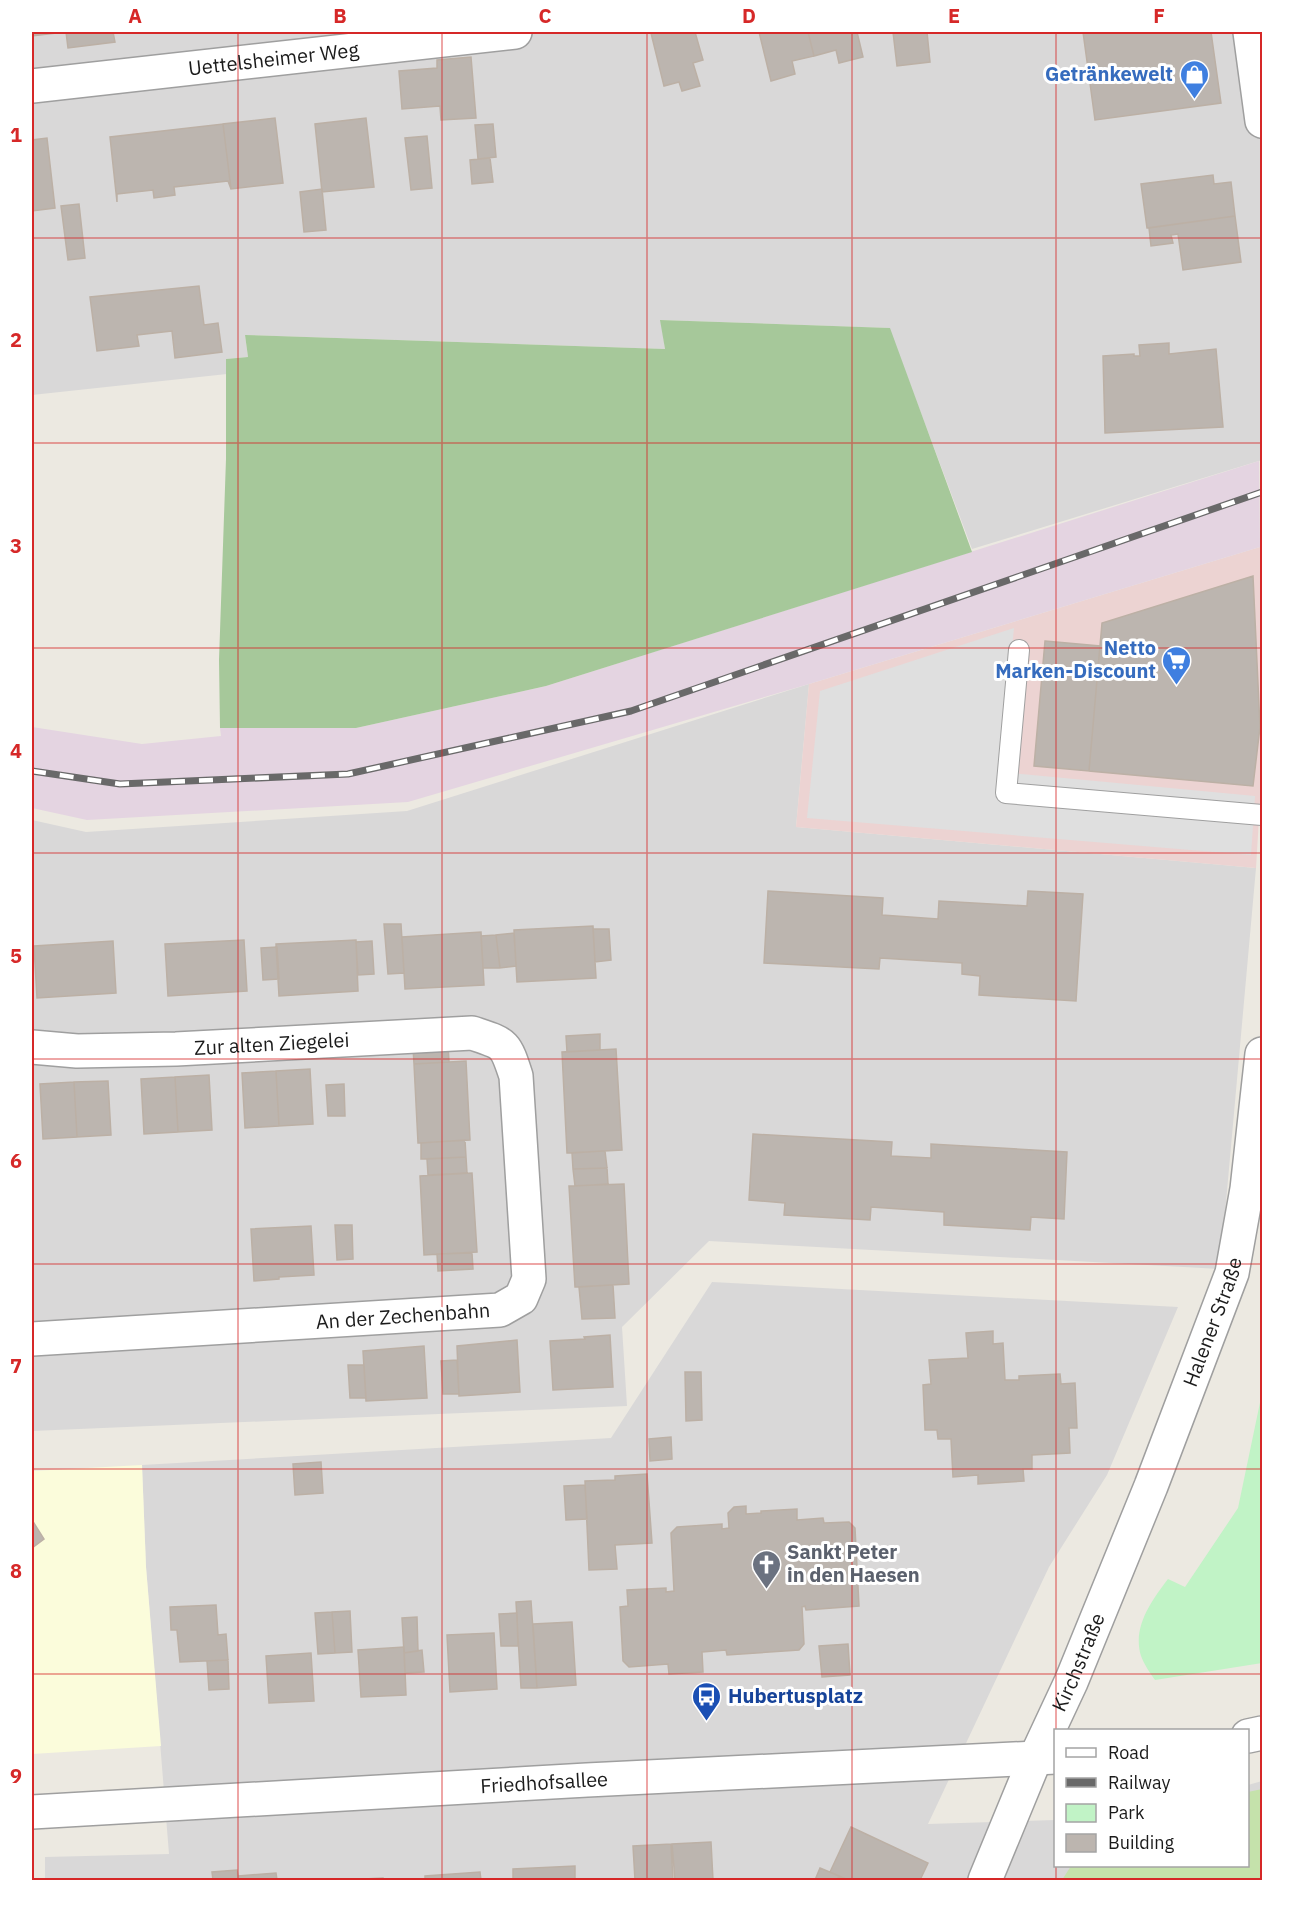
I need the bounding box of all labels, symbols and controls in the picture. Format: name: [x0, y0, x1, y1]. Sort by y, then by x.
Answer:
text: A: [128, 2, 142, 29]
text: B: [333, 2, 347, 29]
text: C: [538, 2, 552, 29]
text: D: [742, 2, 756, 29]
text: E: [948, 2, 960, 29]
text: F: [1153, 2, 1165, 29]
street label: Uettelsheimer Weg: [187, 36, 361, 81]
shop icon: Getränkewelt: [1178, 58, 1210, 100]
place label: Getränkewelt: [1045, 60, 1173, 87]
text: 1: [10, 121, 22, 148]
text: 2: [10, 326, 22, 353]
text: 3: [10, 532, 22, 559]
place label: Netto Marken-Discount: [995, 634, 1156, 684]
supermarket icon: Netto Marken-Discount: [1161, 644, 1193, 686]
text: 4: [10, 737, 22, 764]
text: 5: [10, 942, 22, 969]
street label: Zur alten Ziegelei: [193, 1026, 350, 1061]
text: 6: [10, 1147, 22, 1174]
street label: Halener Straße: [1176, 1255, 1248, 1390]
street label: An der Zechenbahn: [315, 1296, 491, 1335]
text: 7: [10, 1352, 22, 1379]
place label: Sankt Peter in den Haesen: [787, 1538, 920, 1588]
church icon: Sankt Peter in den Haesen: [750, 1548, 782, 1590]
text: 8: [10, 1557, 22, 1584]
street label: Kirchstraße: [1045, 1609, 1111, 1716]
bus stop icon: Hubertusplatz: [691, 1680, 723, 1722]
place label: Hubertusplatz: [728, 1682, 863, 1709]
legend: [1054, 1729, 1249, 1867]
text: Road: [1108, 1741, 1149, 1764]
text: 9: [10, 1762, 22, 1789]
street label: Friedhofsallee: [480, 1765, 609, 1799]
text: Railway: [1108, 1771, 1170, 1794]
text: Park: [1108, 1801, 1145, 1824]
text: Building: [1108, 1831, 1175, 1854]

